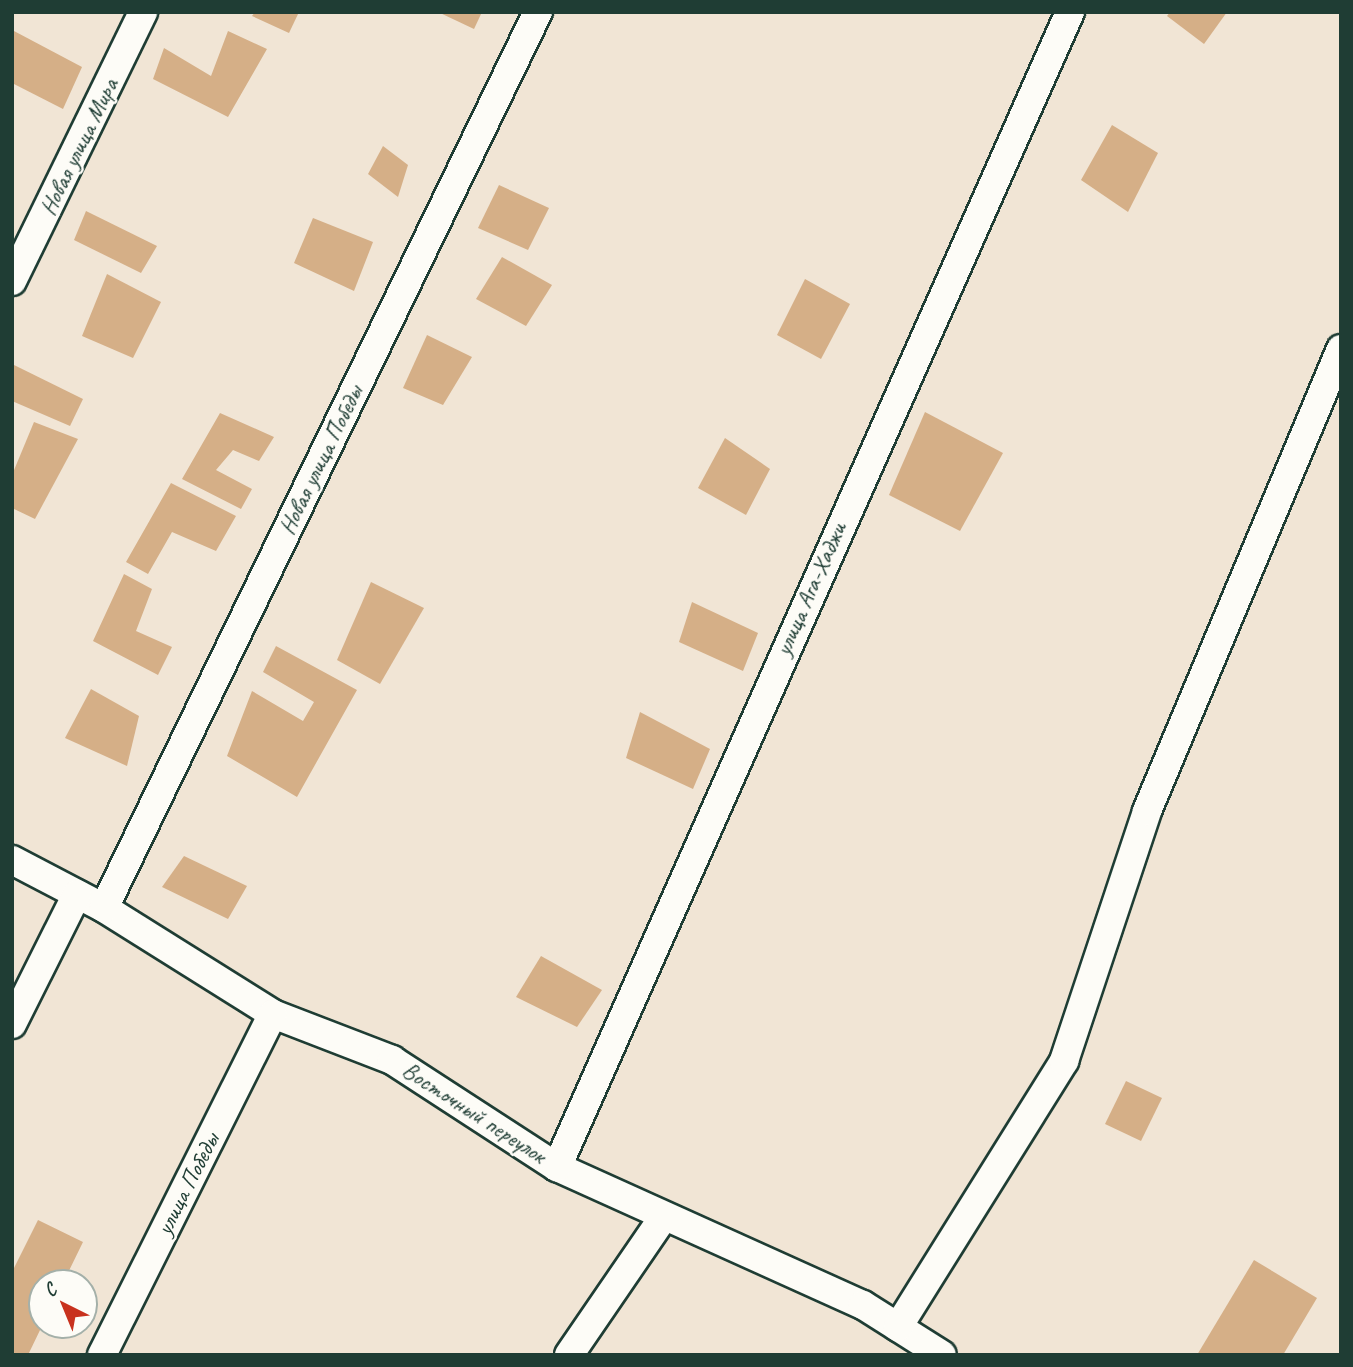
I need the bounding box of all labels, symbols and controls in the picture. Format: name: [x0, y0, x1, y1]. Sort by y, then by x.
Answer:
street label: Новая улица Мира: [33, 74, 125, 220]
street label: Новая улица Победы: [272, 380, 370, 540]
street label: улица Ага-Хаджи: [769, 518, 853, 660]
street label: Восточный переулок: [397, 1056, 551, 1170]
street label: улица Победы: [150, 1128, 226, 1240]
north arrow: [28, 1269, 98, 1339]
text: С: [38, 1278, 62, 1302]

